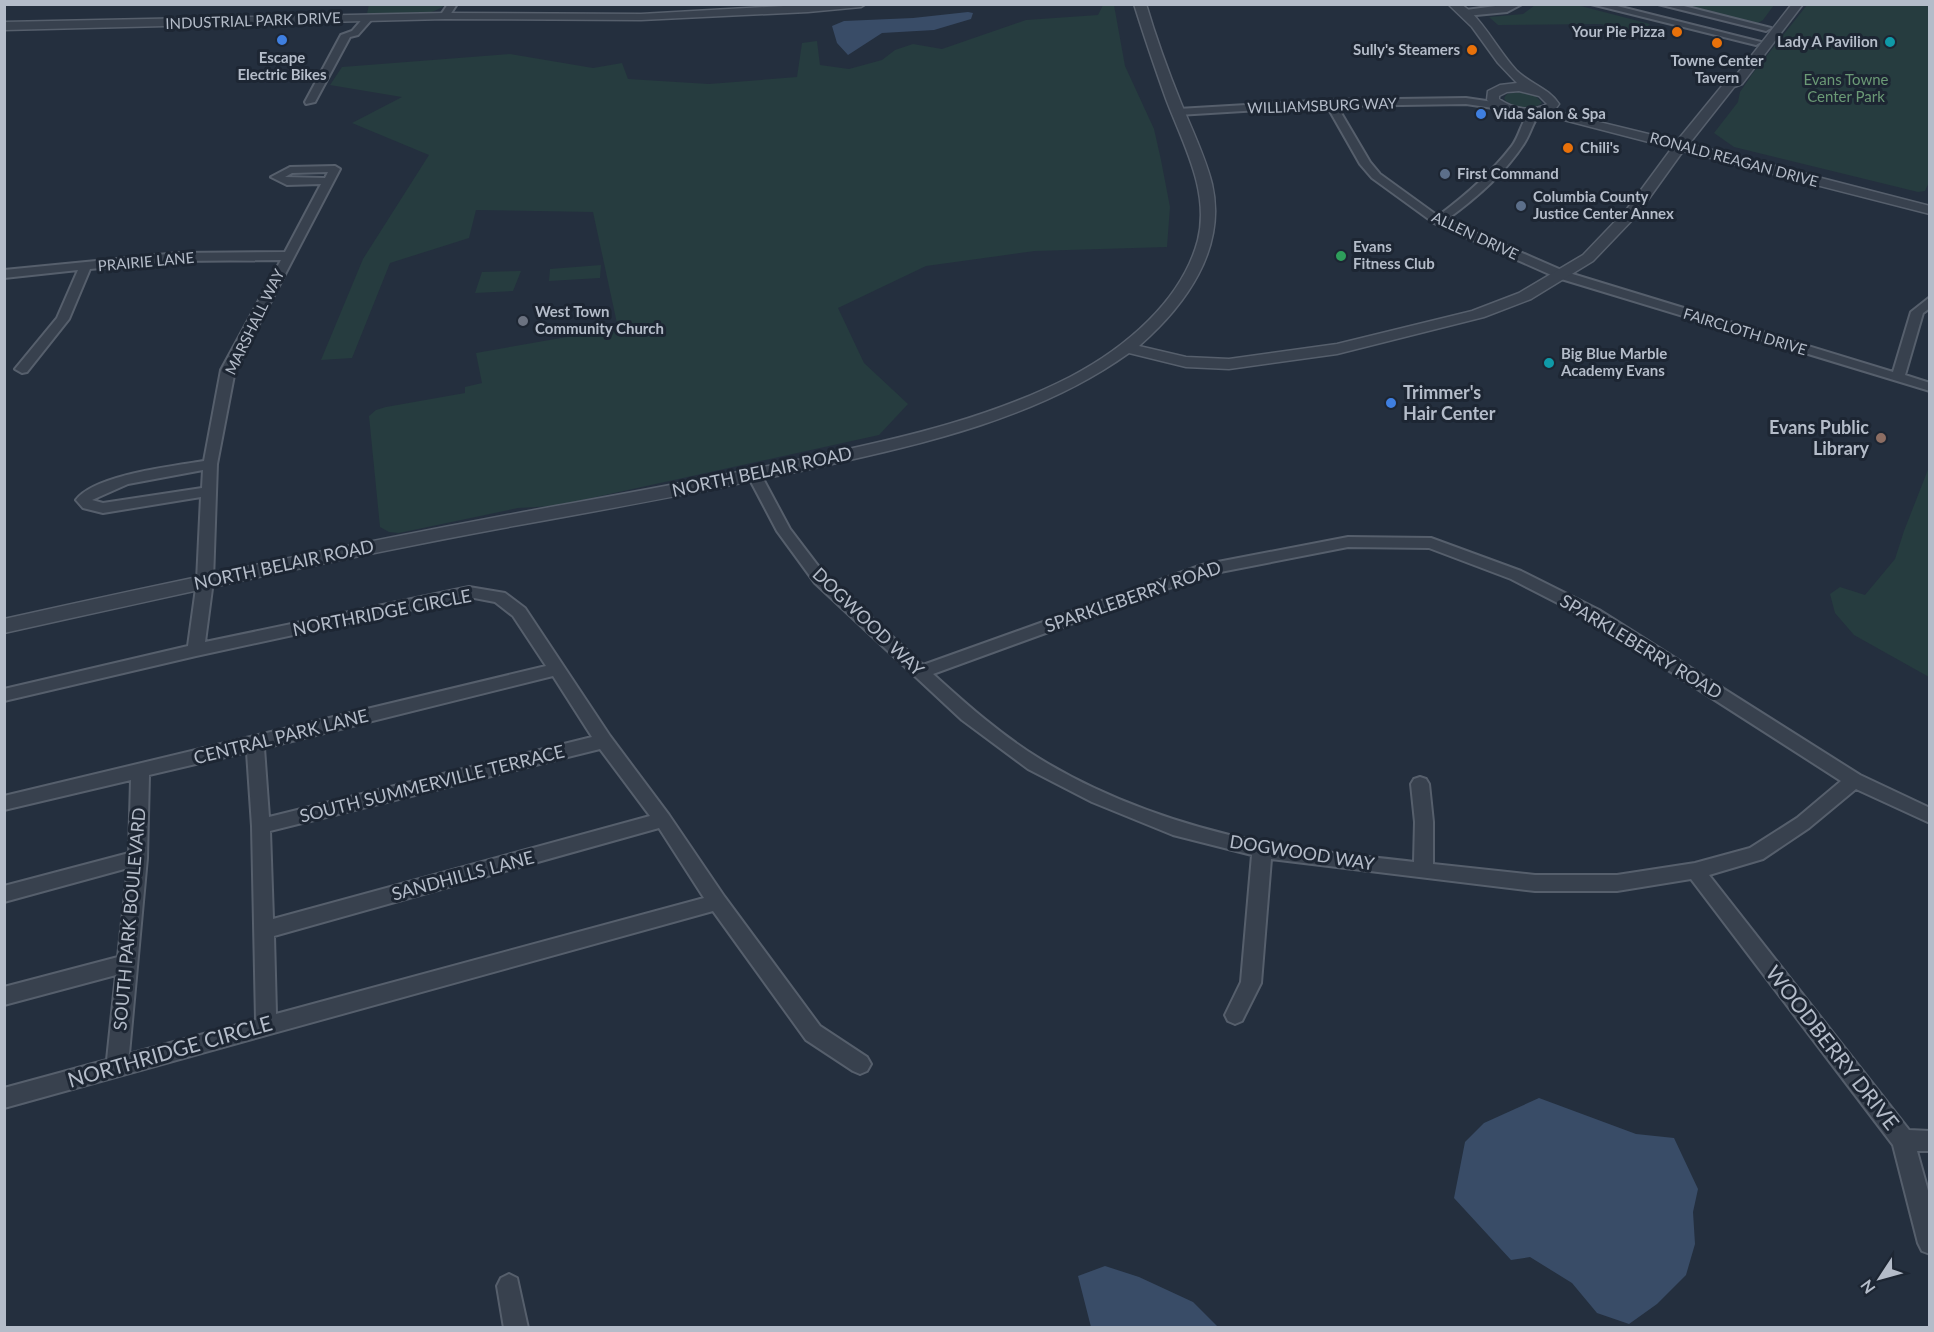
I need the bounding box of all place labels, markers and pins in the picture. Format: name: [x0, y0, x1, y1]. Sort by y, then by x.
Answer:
place label: Your Pie Pizza: [1571, 22, 1665, 40]
marker: Your Pie Pizza: [1670, 25, 1684, 39]
place label: Lady A Pavilion: [1777, 32, 1878, 50]
marker: Escape Electric Bikes: [275, 33, 289, 47]
marker: Lady A Pavilion: [1883, 35, 1897, 49]
marker: Towne Center Tavern: [1710, 36, 1724, 50]
place label: Sully's Steamers: [1353, 40, 1460, 58]
marker: Sully's Steamers: [1465, 43, 1479, 57]
place label: Escape Electric Bikes: [237, 48, 327, 83]
place label: Towne Center Tavern: [1670, 51, 1764, 86]
place label: Vida Salon & Spa: [1492, 104, 1606, 122]
marker: Vida Salon & Spa: [1474, 107, 1488, 121]
place label: Chili's: [1580, 138, 1620, 156]
marker: Chili's: [1561, 141, 1575, 155]
place label: First Command: [1457, 164, 1559, 182]
marker: First Command: [1438, 167, 1452, 181]
place label: Columbia County Justice Center Annex: [1533, 187, 1674, 222]
marker: Columbia County Justice Center Annex: [1514, 199, 1528, 213]
place label: Evans Fitness Club: [1353, 237, 1435, 272]
marker: Evans Fitness Club: [1334, 249, 1348, 263]
place label: West Town Community Church: [535, 302, 664, 337]
marker: West Town Community Church: [516, 314, 530, 328]
place label: Big Blue Marble Academy Evans: [1560, 344, 1667, 379]
marker: Big Blue Marble Academy Evans: [1542, 356, 1556, 370]
place label: Trimmer's Hair Center: [1403, 381, 1496, 424]
marker: Trimmer's Hair Center: [1384, 396, 1398, 410]
place label: Evans Public Library: [1769, 416, 1869, 459]
marker: Evans Public Library: [1874, 431, 1888, 445]

